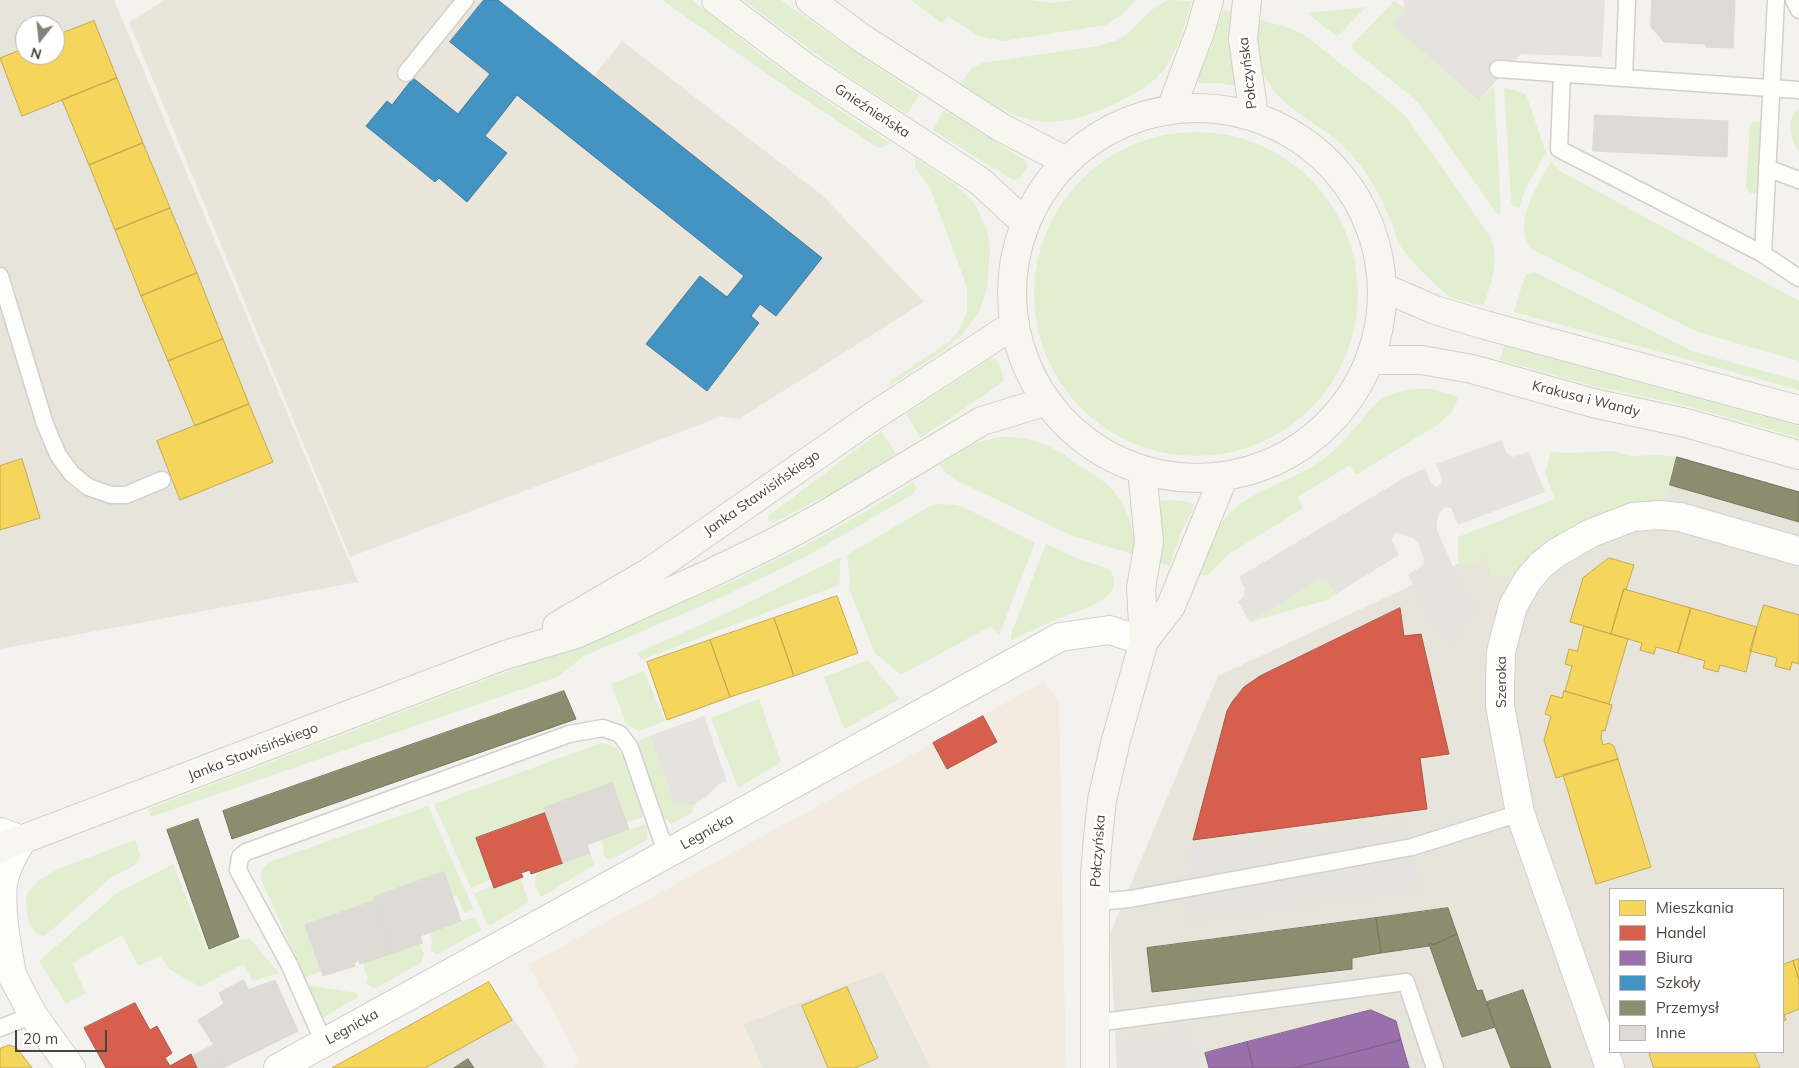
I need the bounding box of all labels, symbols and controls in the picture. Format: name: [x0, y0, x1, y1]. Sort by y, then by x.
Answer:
north arrow: [15, 15, 65, 65]
street label: Połczyńska: [1235, 36, 1261, 110]
text: N: [29, 43, 44, 64]
street label: Gnieźnieńska: [831, 80, 913, 142]
street label: Krakusa i Wandy: [1530, 377, 1642, 421]
street label: Janka Stawisińskiego: [701, 447, 823, 539]
street label: Szeroka: [1494, 656, 1510, 708]
street label: Janka Stawisińskiego: [186, 719, 320, 785]
street label: Legnicka: [678, 811, 736, 853]
street label: Połczyńska: [1087, 814, 1109, 888]
legend: [1609, 888, 1784, 1053]
text: Mieszkania: [1656, 898, 1734, 917]
text: Handel: [1656, 923, 1706, 942]
text: Biura: [1656, 948, 1693, 967]
text: Szkoły: [1656, 973, 1701, 992]
text: Przemysł: [1656, 998, 1719, 1017]
street label: Legnicka: [323, 1006, 381, 1048]
scale bar: [18, 1020, 110, 1052]
text: Inne: [1656, 1023, 1686, 1042]
text: 20 m: [23, 1029, 58, 1048]

